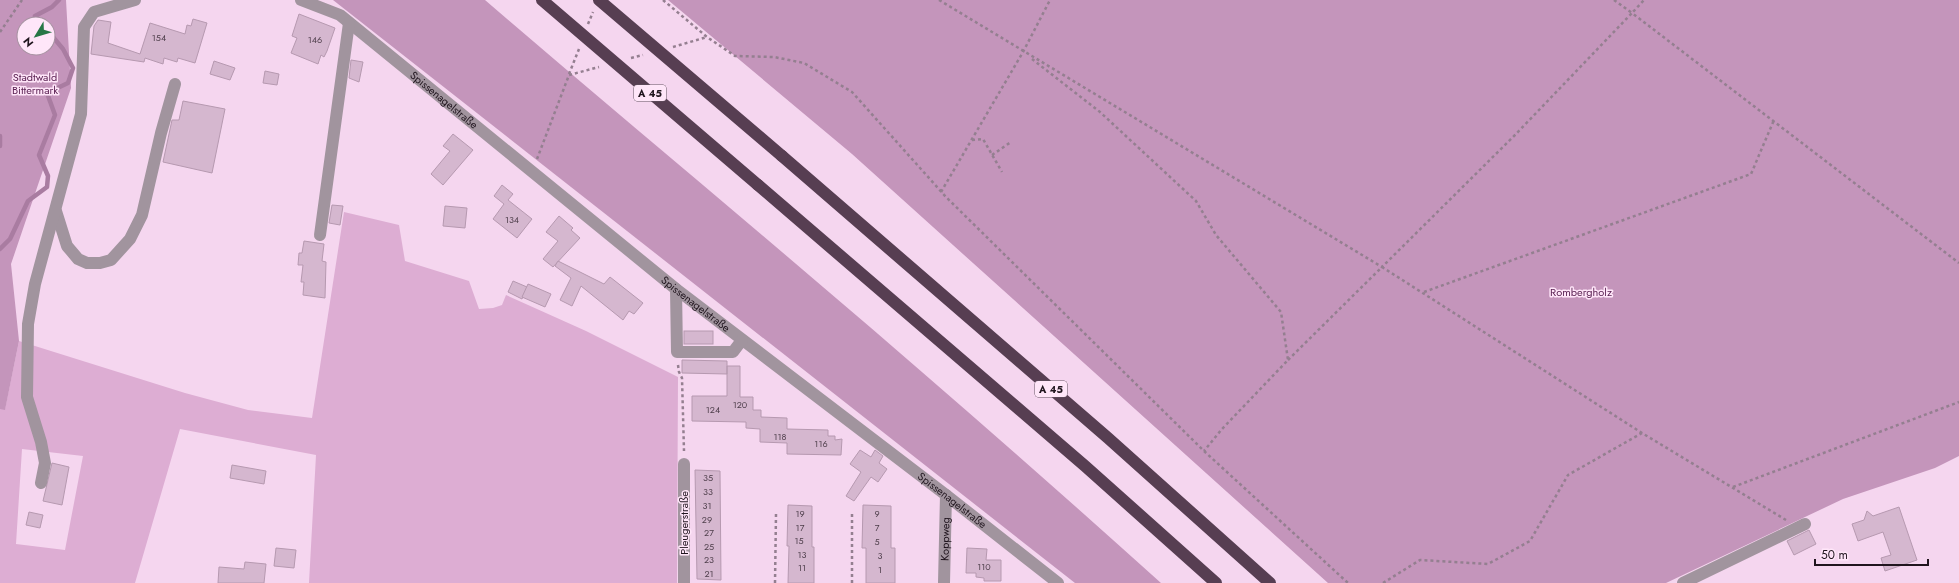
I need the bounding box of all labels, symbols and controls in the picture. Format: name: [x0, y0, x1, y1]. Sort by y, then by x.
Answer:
north arrow: [16, 16, 56, 56]
house number: 154: [152, 31, 166, 44]
house number: 146: [308, 33, 322, 46]
text: N: [19, 34, 37, 51]
street label: Spissenagelstraße: [407, 67, 482, 133]
park label: Stadtwald Bittermark: [12, 69, 58, 98]
road number: A 45: [634, 85, 666, 101]
house number: 134: [505, 213, 519, 226]
street label: Spissenagelstraße: [658, 272, 734, 336]
park label: Rombergholz: [1550, 284, 1612, 300]
road number: A 45: [1035, 381, 1067, 397]
house number: 120: [733, 398, 748, 411]
house number: 124: [706, 403, 720, 416]
house number: 118: [773, 430, 787, 443]
house number: 116: [814, 437, 828, 450]
street label: Spissenagelstraße: [914, 468, 990, 532]
house number: 35: [703, 471, 713, 484]
house number: 33: [703, 485, 713, 498]
street label: Pleugerstraße: [676, 491, 692, 555]
house number: 31: [703, 499, 711, 512]
house number: 19: [795, 507, 805, 520]
house number: 9: [874, 507, 880, 520]
house number: 29: [702, 513, 712, 526]
street label: Koppweg: [937, 517, 953, 561]
house number: 17: [796, 521, 805, 534]
house number: 7: [875, 521, 880, 534]
house number: 27: [704, 526, 714, 539]
house number: 15: [794, 534, 804, 547]
house number: 5: [874, 535, 880, 548]
house number: 25: [704, 540, 714, 553]
scale bar: [1815, 541, 1928, 567]
text: 50 m: [1821, 546, 1848, 564]
house number: 13: [798, 548, 807, 561]
house number: 3: [878, 549, 883, 562]
house number: 23: [704, 553, 714, 566]
house number: 110: [977, 560, 991, 573]
house number: 11: [798, 561, 806, 574]
house number: 1: [878, 563, 882, 576]
house number: 21: [704, 567, 714, 580]

